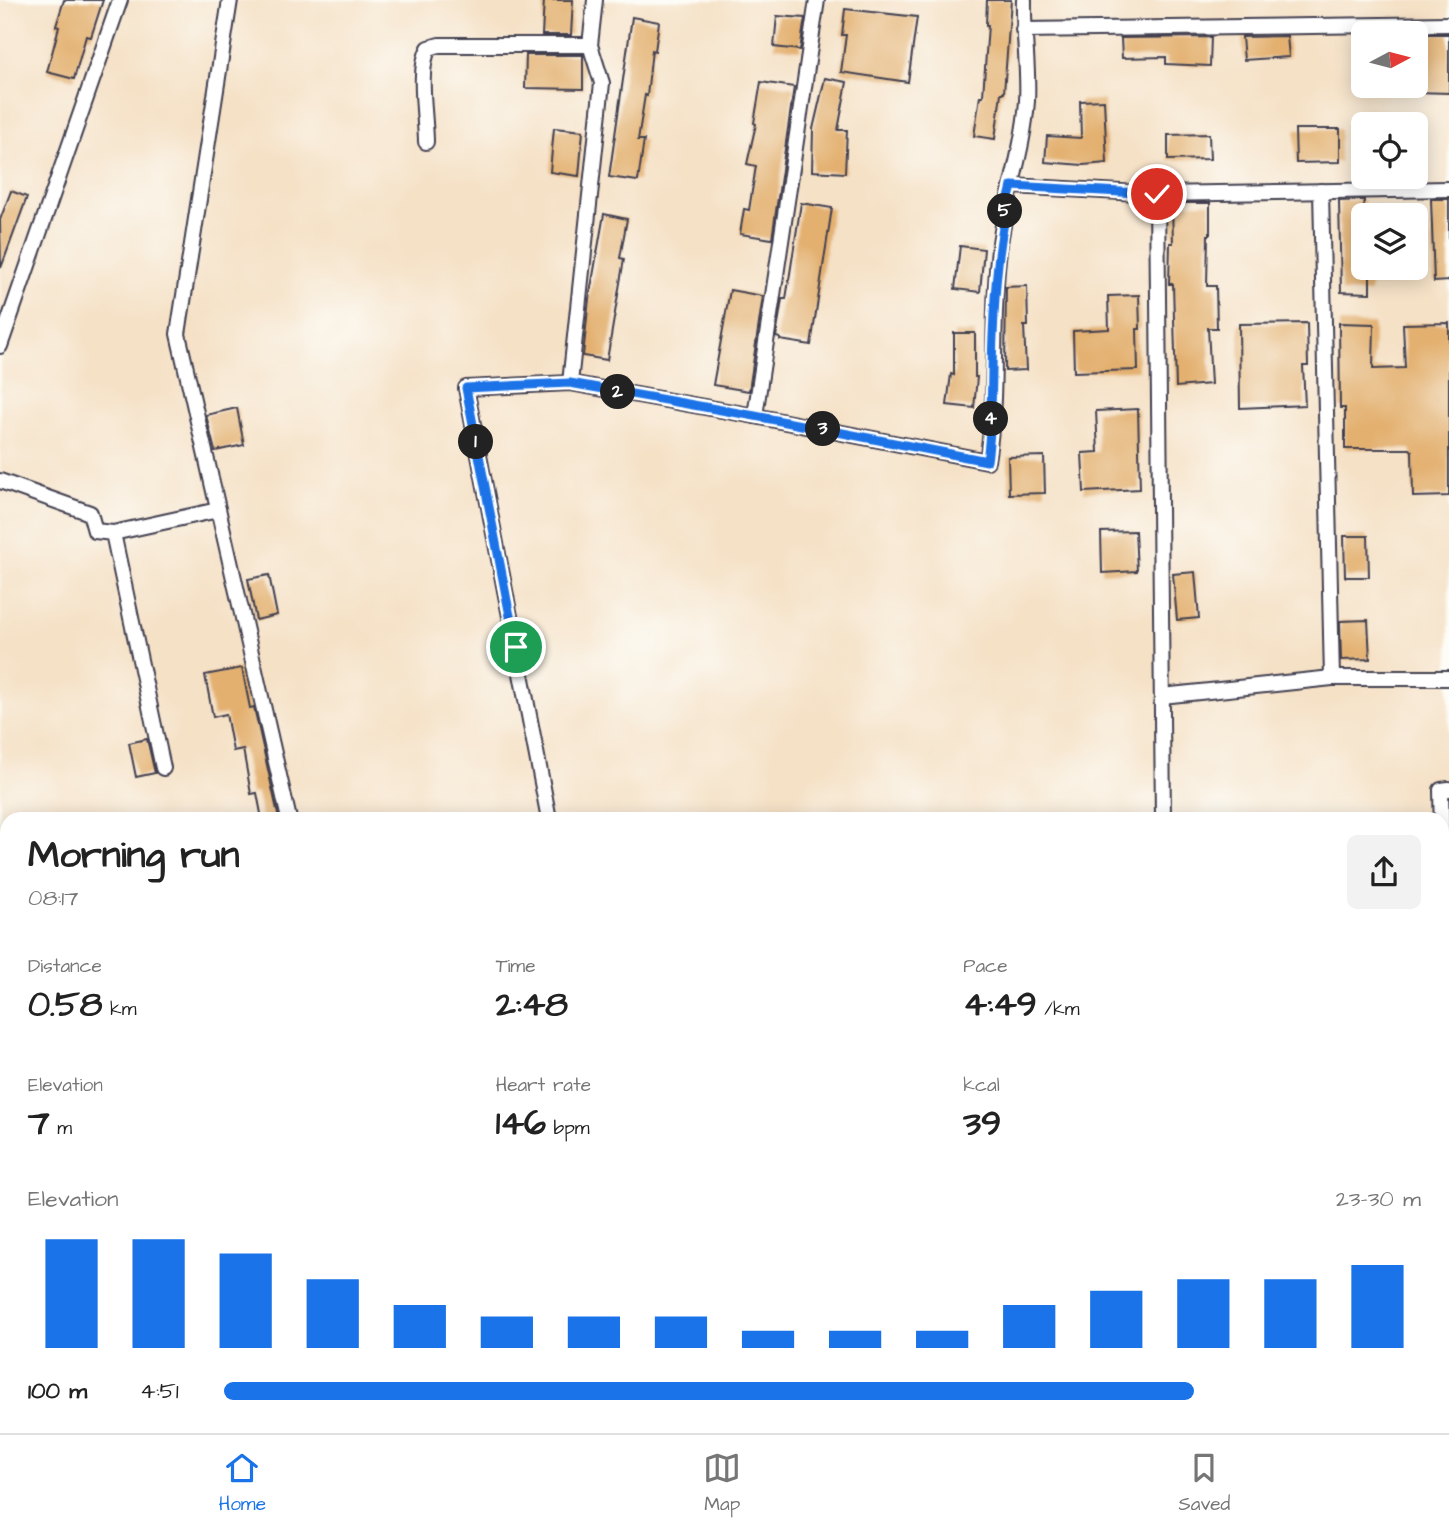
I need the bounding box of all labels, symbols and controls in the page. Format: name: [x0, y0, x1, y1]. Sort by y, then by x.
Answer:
north arrow: [1351, 21, 1428, 98]
map controls: [1351, 21, 1428, 280]
button: locate: [1351, 112, 1428, 189]
pin: [1127, 164, 1187, 224]
icon: check: [1138, 175, 1176, 213]
pin: 5: [988, 194, 1023, 228]
text: 5: [998, 197, 1011, 224]
button: layers: [1351, 203, 1428, 280]
pin: 2: [600, 374, 636, 410]
text: 2: [612, 378, 623, 405]
pin: 4: [974, 402, 1009, 436]
text: 4: [984, 405, 997, 432]
pin: 3: [806, 412, 840, 446]
text: 3: [818, 415, 827, 442]
pin: 1: [458, 424, 494, 460]
text: 1: [474, 428, 477, 455]
pin: [486, 617, 546, 677]
icon: arrive: [497, 628, 535, 666]
text: Morning run: [28, 830, 240, 882]
button: share: [1347, 835, 1421, 909]
text: 08:17: [28, 882, 78, 914]
text: Distance: [28, 953, 102, 980]
text: Time: [496, 953, 535, 980]
text: Pace: [963, 953, 1007, 980]
text: 0.58: [28, 980, 102, 1029]
text: 2:48: [496, 980, 568, 1029]
text: 4:49: [963, 980, 1037, 1029]
text: km: [102, 996, 137, 1023]
text: /km: [1037, 996, 1079, 1023]
text: Elevation: [28, 1072, 103, 1099]
text: Heart rate: [496, 1072, 591, 1099]
text: kcal: [963, 1072, 1000, 1099]
text: 7: [28, 1099, 50, 1148]
text: 146: [496, 1099, 546, 1148]
text: 39: [963, 1099, 1001, 1148]
text: m: [50, 1115, 72, 1142]
text: bpm: [546, 1115, 590, 1142]
text: Elevation: [28, 1183, 119, 1215]
text: 23–30 m: [1336, 1183, 1421, 1215]
text: 100 m: [28, 1375, 87, 1407]
text: 4:51: [140, 1375, 179, 1407]
tab: Home: [219, 1449, 266, 1518]
tab: Map: [703, 1449, 741, 1518]
tab: Saved: [1179, 1449, 1230, 1518]

